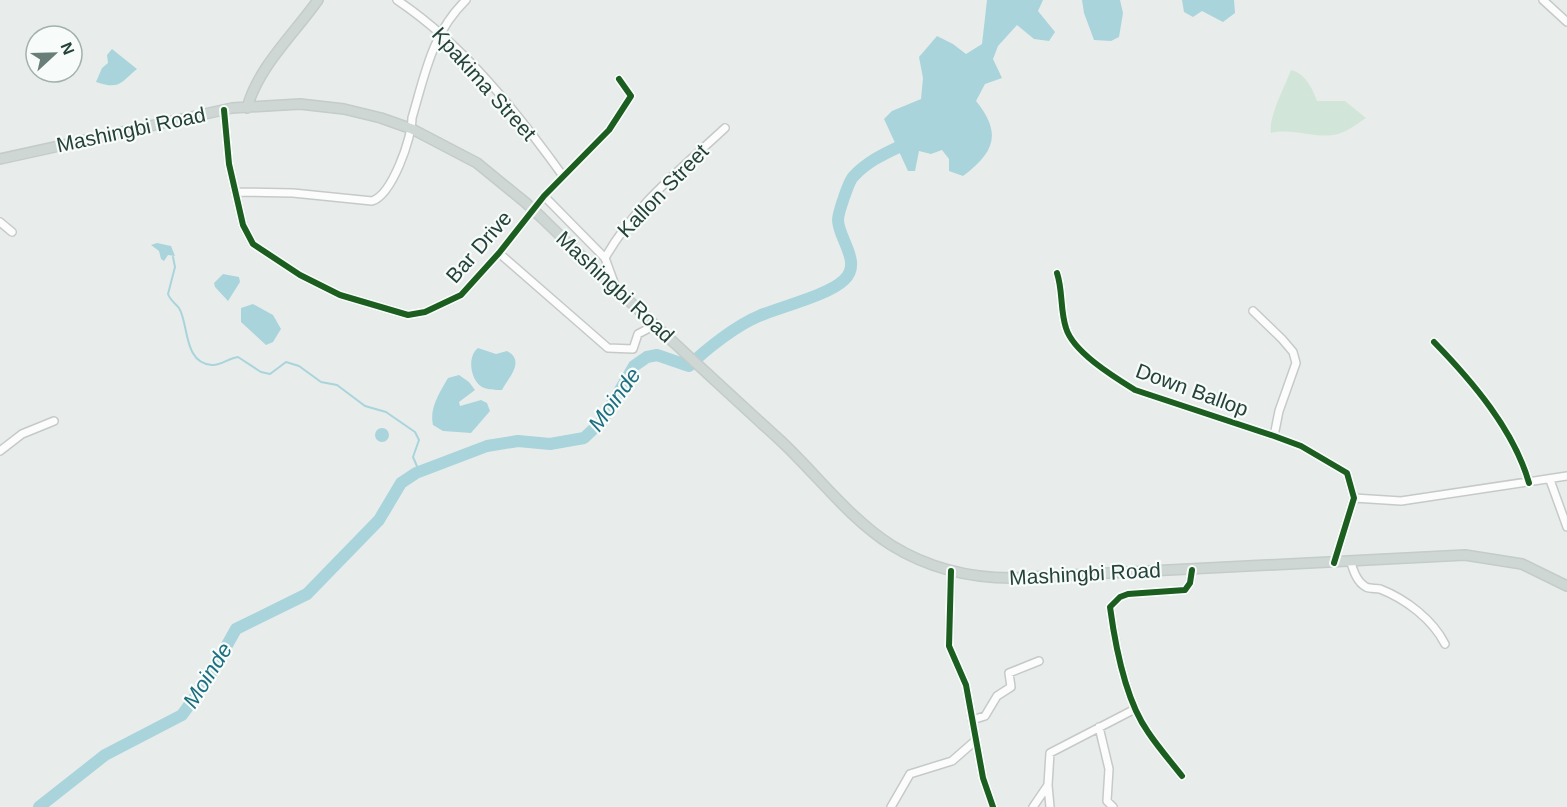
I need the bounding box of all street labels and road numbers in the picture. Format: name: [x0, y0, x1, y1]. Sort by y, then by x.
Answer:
street label: Kpakima Street: [428, 23, 541, 145]
street label: Mashingbi Road: [54, 102, 208, 157]
street label: Kallon Street: [613, 139, 713, 242]
street label: Bar Drive: [441, 206, 516, 287]
street label: Mashingbi Road: [552, 226, 679, 347]
street label: Down Ballop: [1133, 359, 1252, 420]
street label: Mashingbi Road: [1009, 558, 1161, 589]

